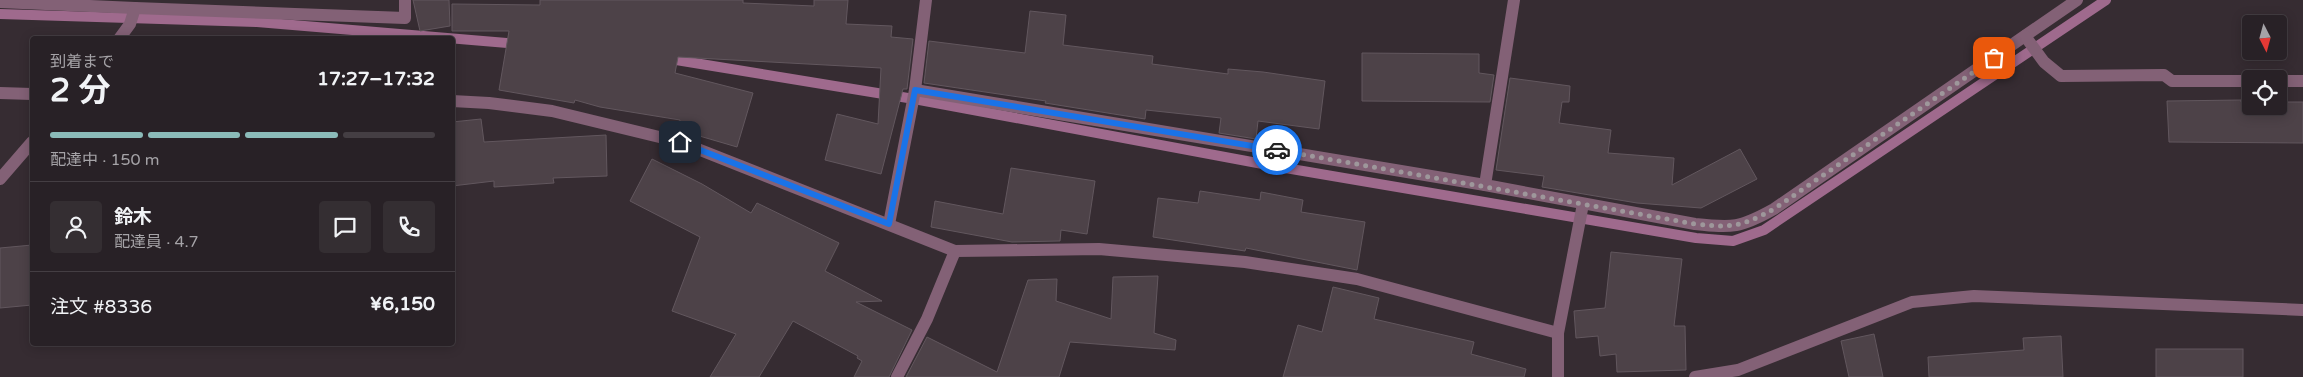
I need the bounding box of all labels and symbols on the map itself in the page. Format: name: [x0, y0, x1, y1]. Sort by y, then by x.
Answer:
north arrow: [2242, 15, 2288, 60]
pin: [1973, 37, 2015, 79]
pin: [659, 121, 701, 163]
courier: [1252, 125, 1302, 175]

